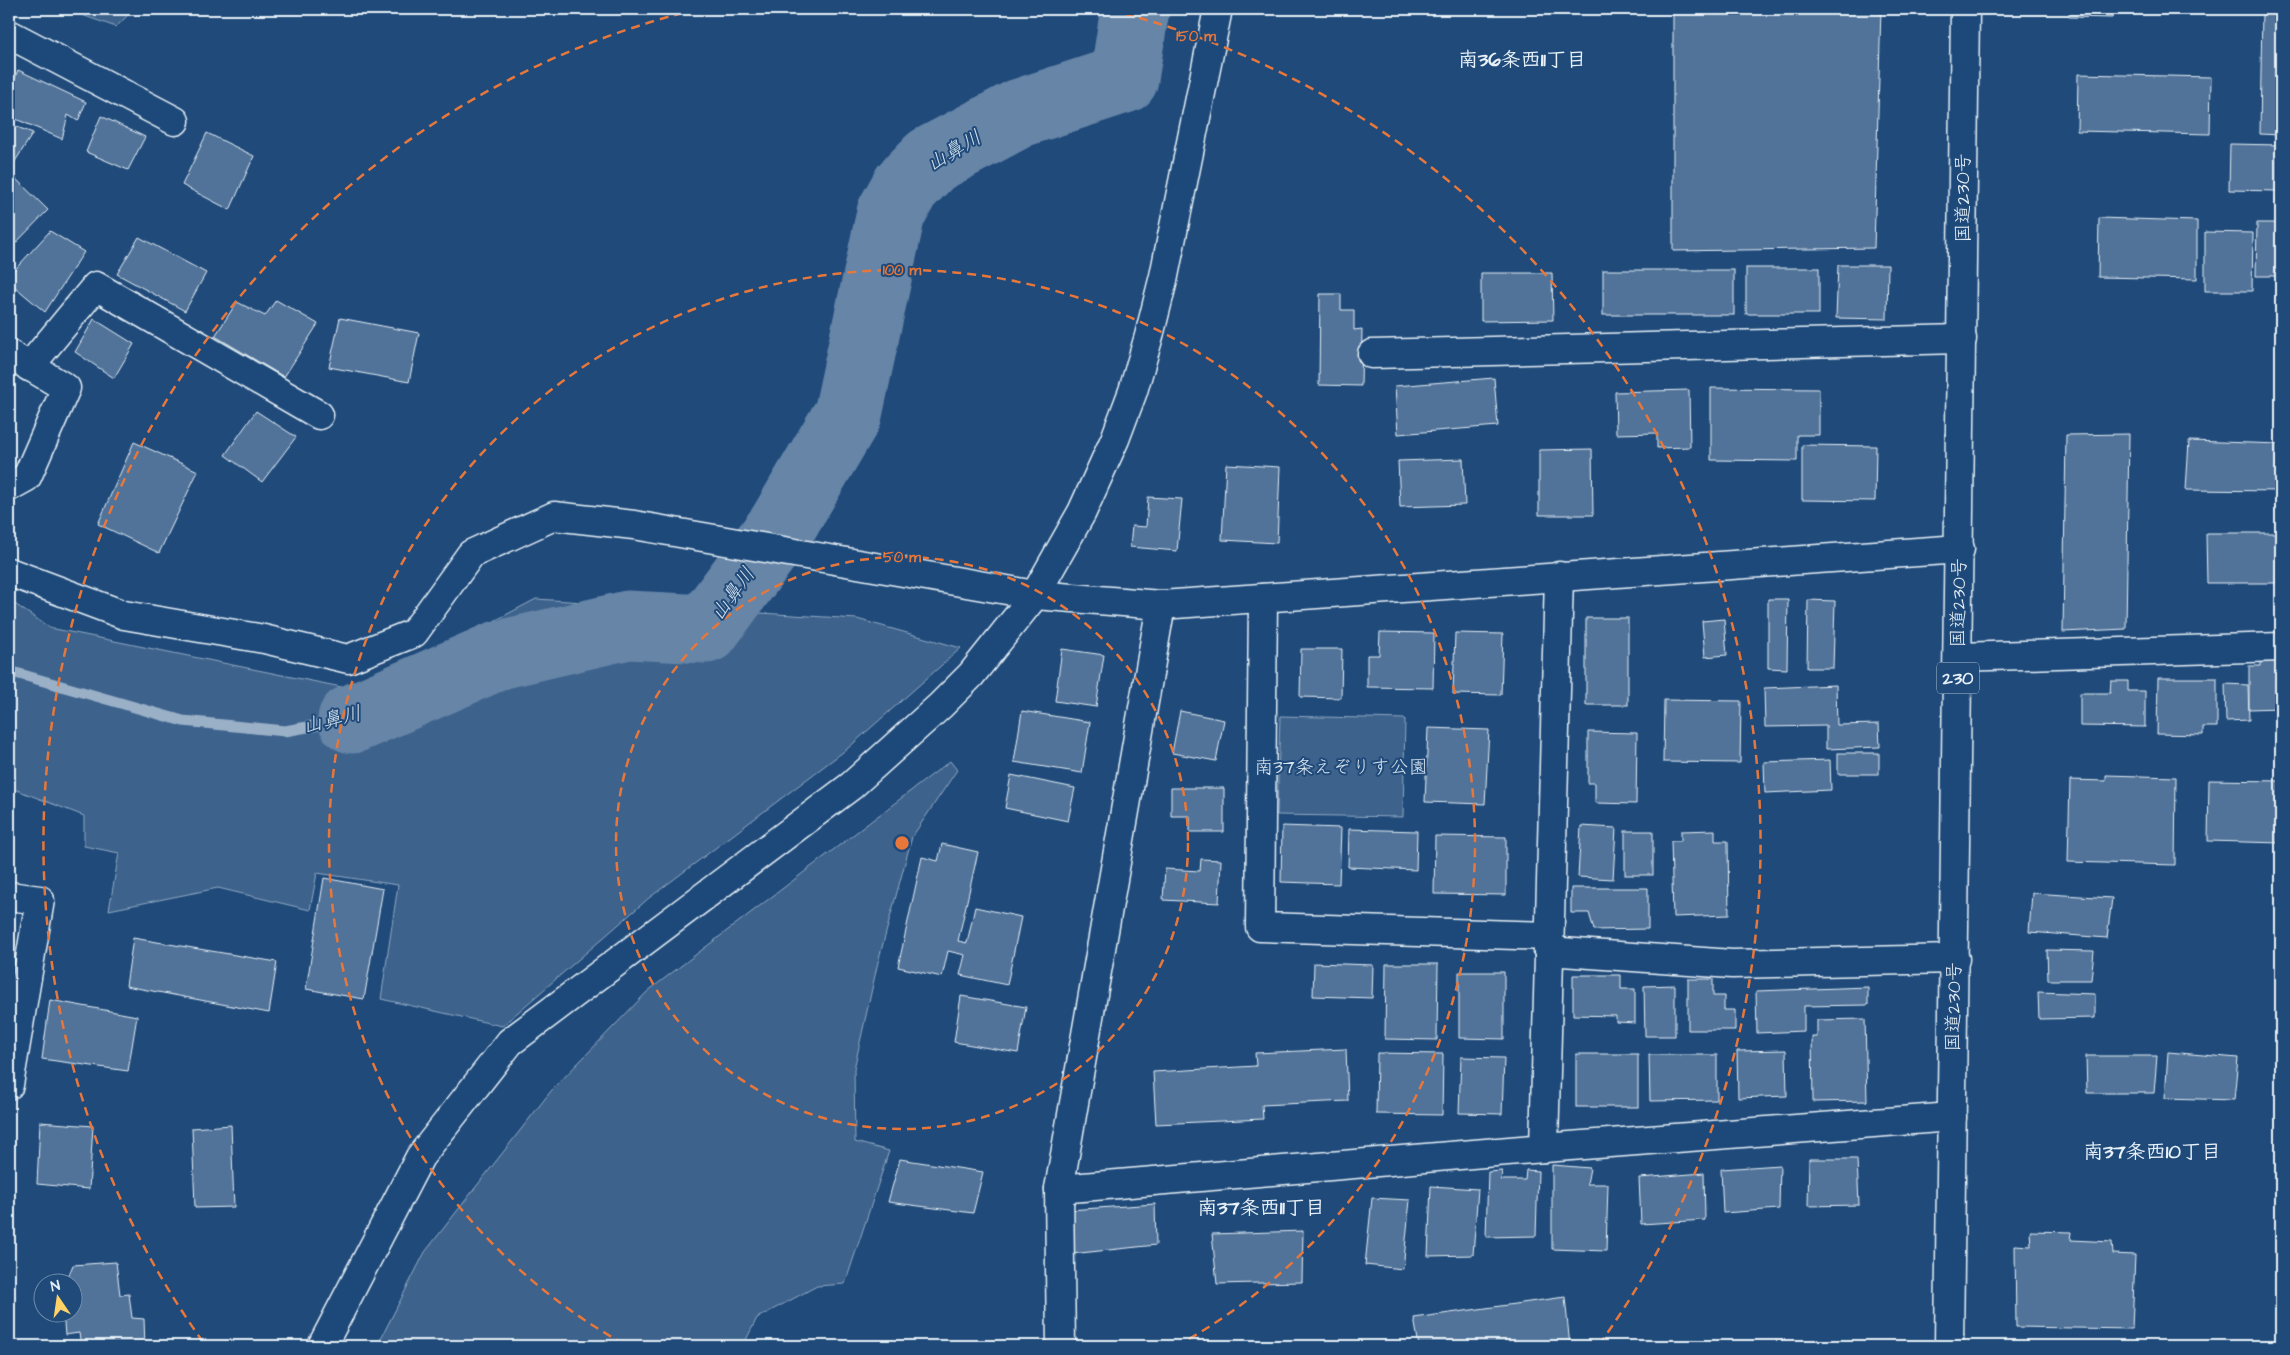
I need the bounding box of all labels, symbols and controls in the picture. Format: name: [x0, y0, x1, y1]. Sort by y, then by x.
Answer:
text: 150 m: [1176, 26, 1216, 47]
district label: 南36条西11丁目: [1458, 46, 1586, 74]
water label: 山鼻川: [921, 124, 987, 178]
street label: 国道230号: [1950, 153, 1977, 243]
text: 100 m: [883, 260, 922, 281]
text: 50 m: [883, 547, 921, 568]
street label: 国道230号: [1945, 558, 1973, 648]
water label: 山鼻川: [704, 562, 762, 626]
road number: 230: [1937, 662, 1979, 694]
water label: 山鼻川: [300, 699, 364, 741]
park label: 南37条えぞりす公園: [1254, 754, 1428, 781]
centre of rings: [893, 834, 911, 852]
street label: 国道230号: [1940, 962, 1968, 1052]
district label: 南37条西10丁目: [2083, 1138, 2221, 1166]
district label: 南37条西11丁目: [1197, 1194, 1325, 1222]
north arrow: [32, 1272, 82, 1322]
text: N: [49, 1276, 62, 1297]

